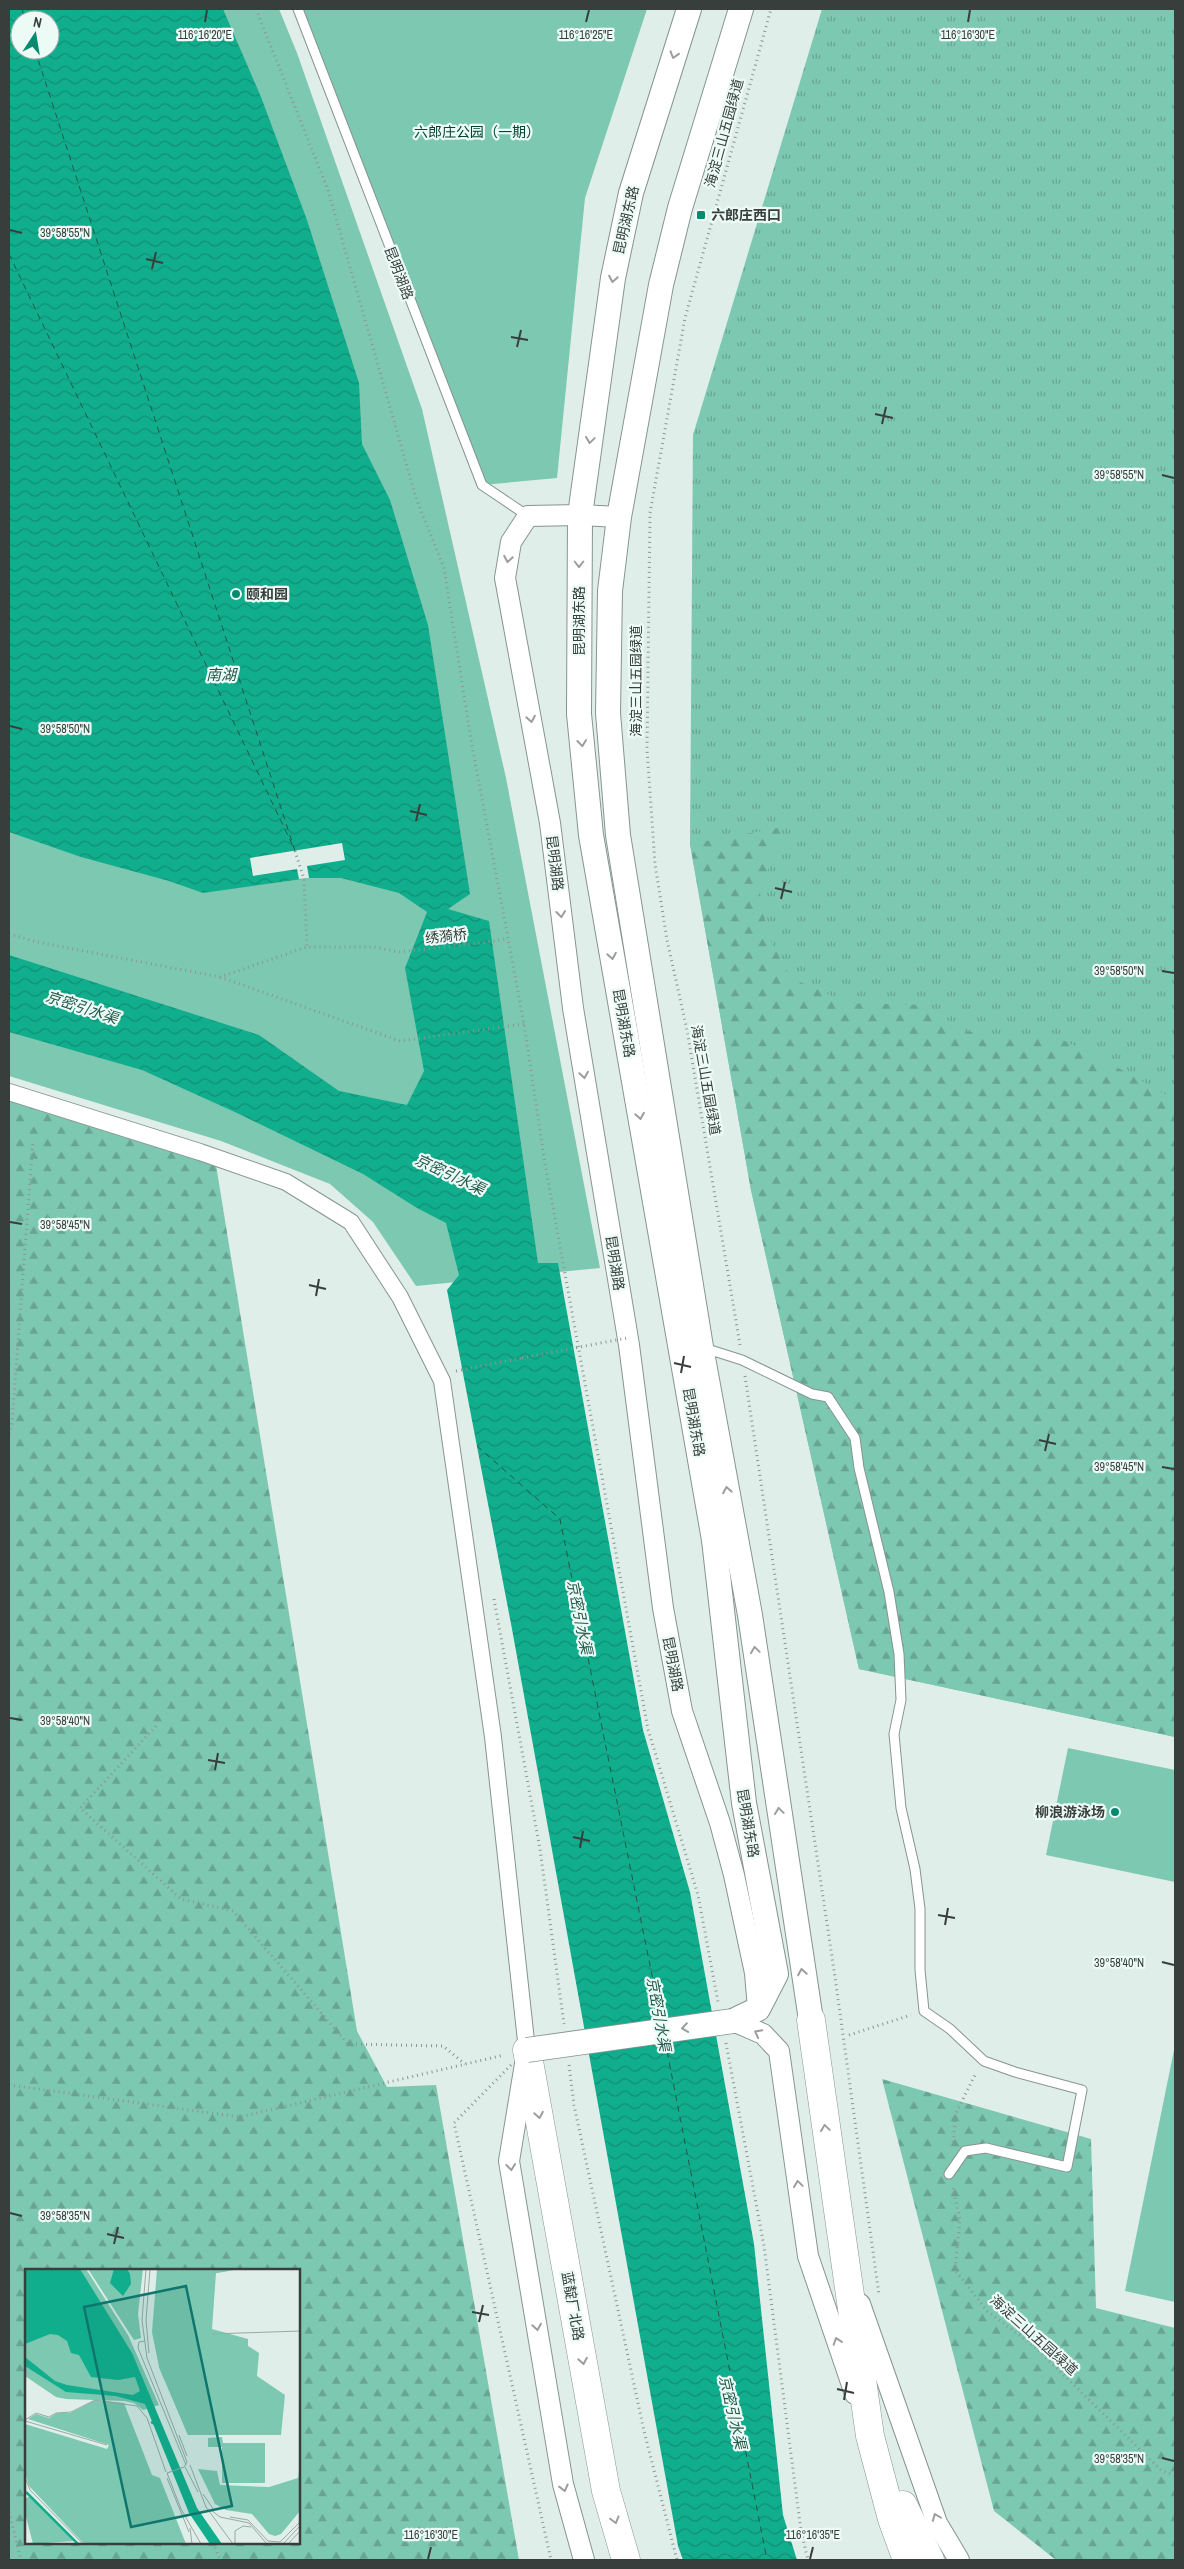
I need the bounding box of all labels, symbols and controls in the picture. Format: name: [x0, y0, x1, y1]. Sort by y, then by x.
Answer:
north arrow: [10, 10, 60, 60]
text: N: [32, 13, 44, 32]
text: 116°16'20"E: [178, 27, 232, 43]
text: 116°16'25"E: [559, 27, 613, 43]
text: 116°16'30"E: [941, 27, 995, 43]
one-way arrow: [670, 51, 680, 59]
street label: 海淀三山五园绿道: [701, 77, 747, 189]
park label: 六郎庄公园（一期）: [414, 123, 540, 141]
street label: 昆明湖东路: [609, 184, 643, 256]
place label: 六郎庄西口: [711, 206, 781, 224]
marker: 六郎庄西口: [695, 209, 707, 221]
text: 39°58'55"N: [40, 225, 90, 241]
street label: 昆明湖路: [381, 244, 417, 302]
one-way arrow: [608, 275, 618, 284]
one-way arrow: [585, 436, 596, 444]
text: 39°58'55"N: [1094, 467, 1144, 483]
one-way arrow: [503, 555, 514, 564]
one-way arrow: [574, 560, 584, 568]
place label: 颐和园: [246, 585, 288, 603]
street label: 昆明湖东路: [570, 586, 588, 656]
marker: 颐和园: [230, 588, 242, 600]
street label: 海淀三山五园绿道: [627, 625, 645, 737]
water label: 南湖: [206, 664, 238, 685]
one-way arrow: [525, 715, 535, 724]
text: 39°58'50"N: [40, 721, 90, 737]
one-way arrow: [576, 740, 587, 748]
street label: 昆明湖路: [543, 834, 567, 892]
one-way arrow: [555, 911, 566, 919]
street label: 绣漪桥: [424, 925, 468, 947]
one-way arrow: [607, 952, 617, 961]
text: 39°58'50"N: [1094, 963, 1144, 979]
water label: 京密引水渠: [43, 985, 123, 1029]
street label: 昆明湖东路: [609, 987, 639, 1059]
street label: 海淀三山五园绿道: [687, 1023, 725, 1137]
one-way arrow: [578, 1072, 589, 1080]
one-way arrow: [635, 1112, 645, 1121]
water label: 京密引水渠: [412, 1149, 490, 1200]
text: 39°58'45"N: [40, 1217, 90, 1233]
street label: 昆明湖路: [602, 1234, 628, 1292]
street label: 昆明湖东路: [679, 1386, 709, 1458]
text: 39°58'45"N: [1094, 1459, 1144, 1475]
one-way arrow: [722, 1486, 733, 1495]
water label: 京密引水渠: [563, 1578, 598, 1658]
street label: 昆明湖路: [659, 1635, 687, 1693]
one-way arrow: [750, 1646, 761, 1654]
text: 39°58'40"N: [40, 1713, 90, 1729]
street label: 昆明湖东路: [733, 1787, 763, 1859]
place label: 柳浪游泳场: [1035, 1803, 1105, 1821]
marker: 柳浪游泳场: [1109, 1806, 1121, 1818]
one-way arrow: [774, 1807, 784, 1815]
text: 39°58'40"N: [1094, 1955, 1144, 1971]
one-way arrow: [797, 1967, 808, 1975]
water label: 京密引水渠: [642, 1975, 676, 2055]
one-way arrow: [680, 2022, 688, 2033]
one-way arrow: [754, 2029, 763, 2039]
one-way arrow: [533, 2111, 543, 2119]
one-way arrow: [820, 2124, 831, 2132]
one-way arrow: [505, 2163, 516, 2171]
one-way arrow: [793, 2179, 804, 2187]
text: 39°58'35"N: [40, 2208, 90, 2224]
inset map: [25, 2269, 300, 2544]
street label: 蓝靛厂北路: [558, 2270, 588, 2342]
street label: 海淀三山五园绿道: [986, 2291, 1082, 2379]
one-way arrow: [531, 2323, 541, 2332]
one-way arrow: [833, 2337, 843, 2345]
one-way arrow: [577, 2357, 588, 2365]
water label: 京密引水渠: [714, 2373, 752, 2453]
text: 39°58'35"N: [1094, 2451, 1144, 2467]
one-way arrow: [558, 2483, 569, 2492]
one-way arrow: [931, 2513, 942, 2522]
one-way arrow: [609, 2516, 619, 2524]
text: 116°16'30"E: [404, 2527, 458, 2543]
text: 116°16'35"E: [786, 2527, 840, 2543]

